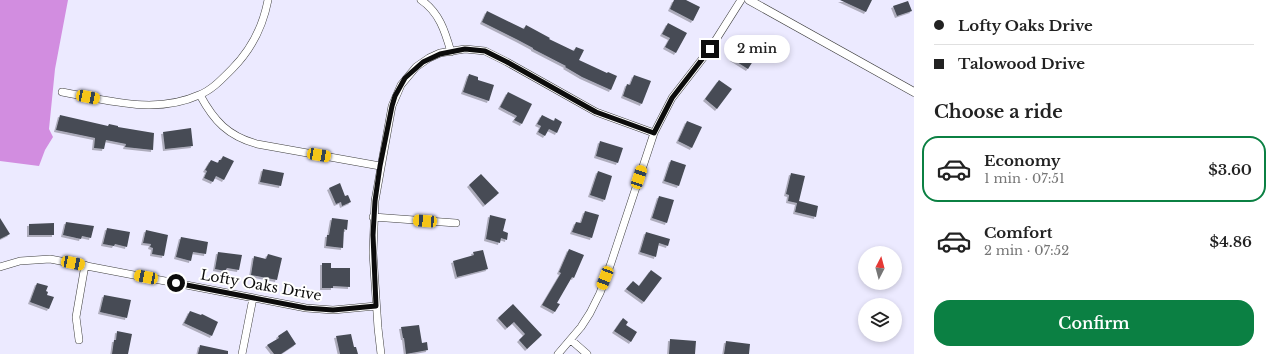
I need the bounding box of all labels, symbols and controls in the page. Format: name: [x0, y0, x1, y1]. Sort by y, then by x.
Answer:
text: Lofty Oaks Drive: [958, 16, 1093, 35]
callout: 2 min: [724, 35, 790, 63]
route end: [701, 40, 719, 58]
text: 2 min: [737, 40, 777, 57]
text: Talowood Drive: [958, 54, 1085, 73]
car: [75, 89, 101, 105]
text: Choose a ride: [934, 101, 1063, 123]
car: [306, 147, 332, 163]
icon: car: [936, 151, 972, 187]
text: Economy: [984, 151, 1061, 170]
text: $3.60: [1208, 160, 1252, 179]
car: [630, 164, 648, 190]
text: 1 min · 07:51: [984, 170, 1065, 187]
car: [413, 214, 437, 228]
icon: car: [936, 223, 972, 259]
text: Comfort: [984, 223, 1052, 242]
text: $4.86: [1210, 232, 1252, 251]
text: 2 min · 07:52: [984, 242, 1069, 259]
north arrow: [858, 246, 902, 290]
map controls: [858, 246, 902, 342]
car: [60, 255, 86, 271]
street label: Lofty Oaks Drive: [199, 265, 323, 305]
car: [595, 265, 615, 291]
car: [133, 269, 159, 285]
route start: [167, 274, 185, 292]
button: layers: [858, 298, 902, 342]
button: Confirm: [934, 300, 1254, 346]

